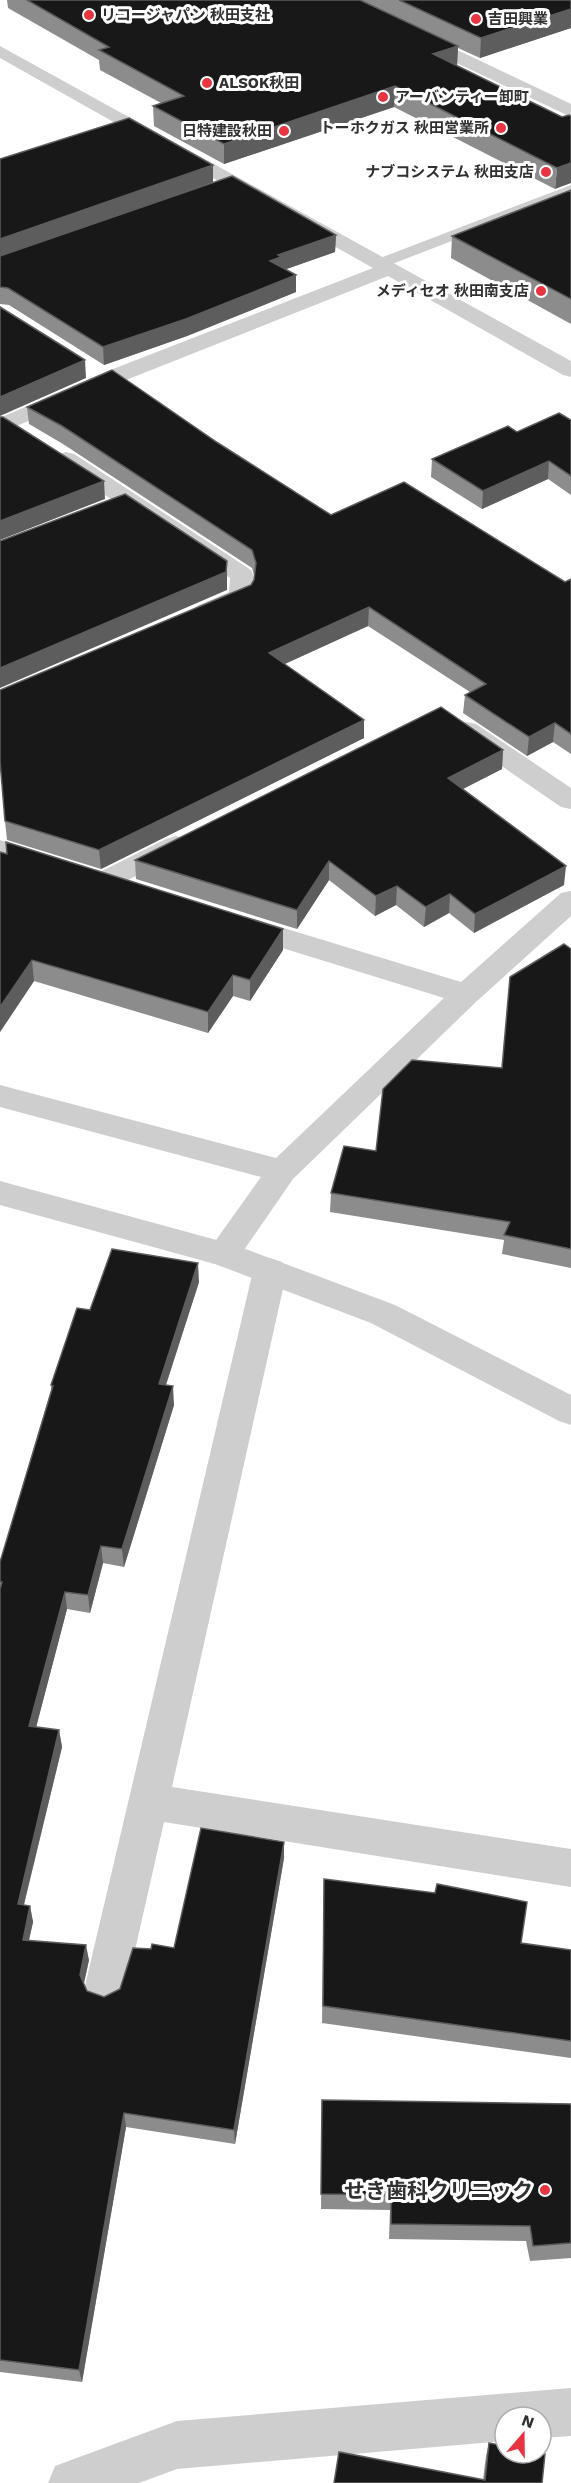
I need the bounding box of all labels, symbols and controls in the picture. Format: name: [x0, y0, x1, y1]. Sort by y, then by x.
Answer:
place label: リコージャパン 秋田支社: [101, 6, 270, 24]
marker: リコージャパン 秋田支社: [82, 8, 96, 22]
place label: 吉田興業: [488, 10, 548, 28]
marker: 吉田興業: [469, 12, 483, 26]
place label: ALSOK秋田: [219, 74, 299, 92]
marker: ALSOK秋田: [200, 76, 214, 90]
place label: アーバンティー卸町: [395, 88, 529, 106]
marker: アーバンティー卸町: [376, 90, 390, 104]
place label: トーホクガス 秋田営業所: [320, 119, 489, 137]
marker: トーホクガス 秋田営業所: [494, 121, 508, 135]
place label: 日特建設秋田: [182, 122, 272, 140]
marker: 日特建設秋田: [277, 124, 291, 138]
place label: ナブコシステム 秋田支店: [365, 163, 534, 181]
marker: ナブコシステム 秋田支店: [539, 165, 553, 179]
place label: メディセオ 秋田南支店: [376, 282, 529, 300]
marker: メディセオ 秋田南支店: [534, 284, 548, 298]
place label: せき歯科クリニック: [344, 2178, 533, 2203]
marker: せき歯科クリニック: [538, 2183, 552, 2197]
north arrow: [493, 2405, 553, 2465]
text: N: [519, 2410, 537, 2432]

